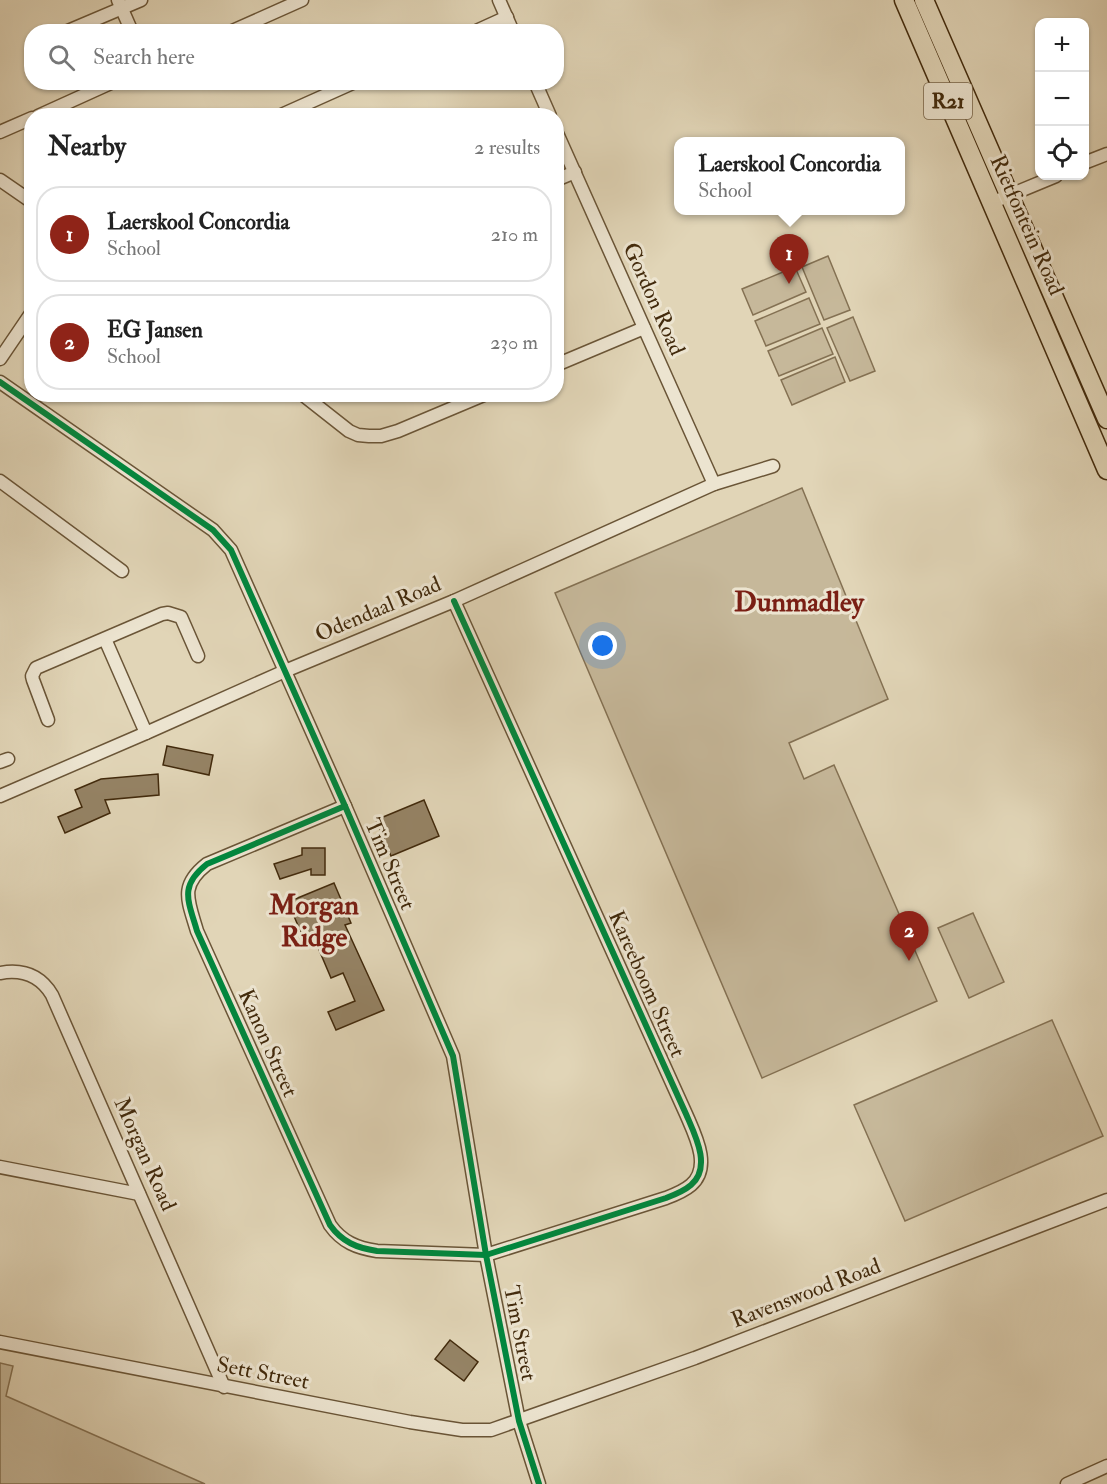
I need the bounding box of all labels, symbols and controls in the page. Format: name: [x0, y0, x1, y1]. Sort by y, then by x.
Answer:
map controls: [1035, 18, 1089, 180]
button: +: [1035, 18, 1089, 72]
search box: [24, 24, 564, 90]
icon: search: [45, 41, 78, 74]
text: Search here: [93, 43, 195, 71]
button: −: [1035, 72, 1089, 126]
road number: R21: [924, 83, 972, 119]
button: locate: [1035, 126, 1089, 180]
text: Nearby: [48, 131, 126, 163]
text: 2 results: [474, 135, 540, 160]
popup: [674, 137, 905, 215]
text: Laerskool Concordia: [698, 150, 881, 178]
street label: Rietfontein Road: [984, 150, 1071, 300]
text: School: [698, 178, 752, 203]
text: Laerskool Concordia: [107, 208, 290, 236]
text: 1: [66, 222, 73, 247]
text: 210 m: [491, 222, 538, 247]
pin: 1: [770, 234, 808, 284]
text: School: [107, 236, 161, 261]
street label: Gordon Road: [617, 238, 691, 360]
text: EG Jansen: [107, 316, 203, 344]
text: 2: [64, 330, 75, 355]
text: 230 m: [490, 330, 538, 355]
text: School: [107, 344, 161, 369]
street label: Odendaal Road: [311, 570, 445, 648]
district label: Dunmadley: [734, 585, 866, 620]
your location: [588, 631, 617, 660]
street label: Tim Street: [358, 814, 422, 914]
district label: Morgan Ridge: [268, 888, 360, 955]
street label: Kareeboom Street: [602, 906, 692, 1062]
pin: 2: [890, 912, 928, 961]
street label: Kanon Street: [232, 985, 304, 1101]
street label: Morgan Road: [108, 1093, 183, 1215]
street label: Ravenswood Road: [727, 1252, 885, 1334]
street label: Tim Street: [497, 1283, 543, 1383]
street label: Sett Street: [215, 1350, 311, 1396]

